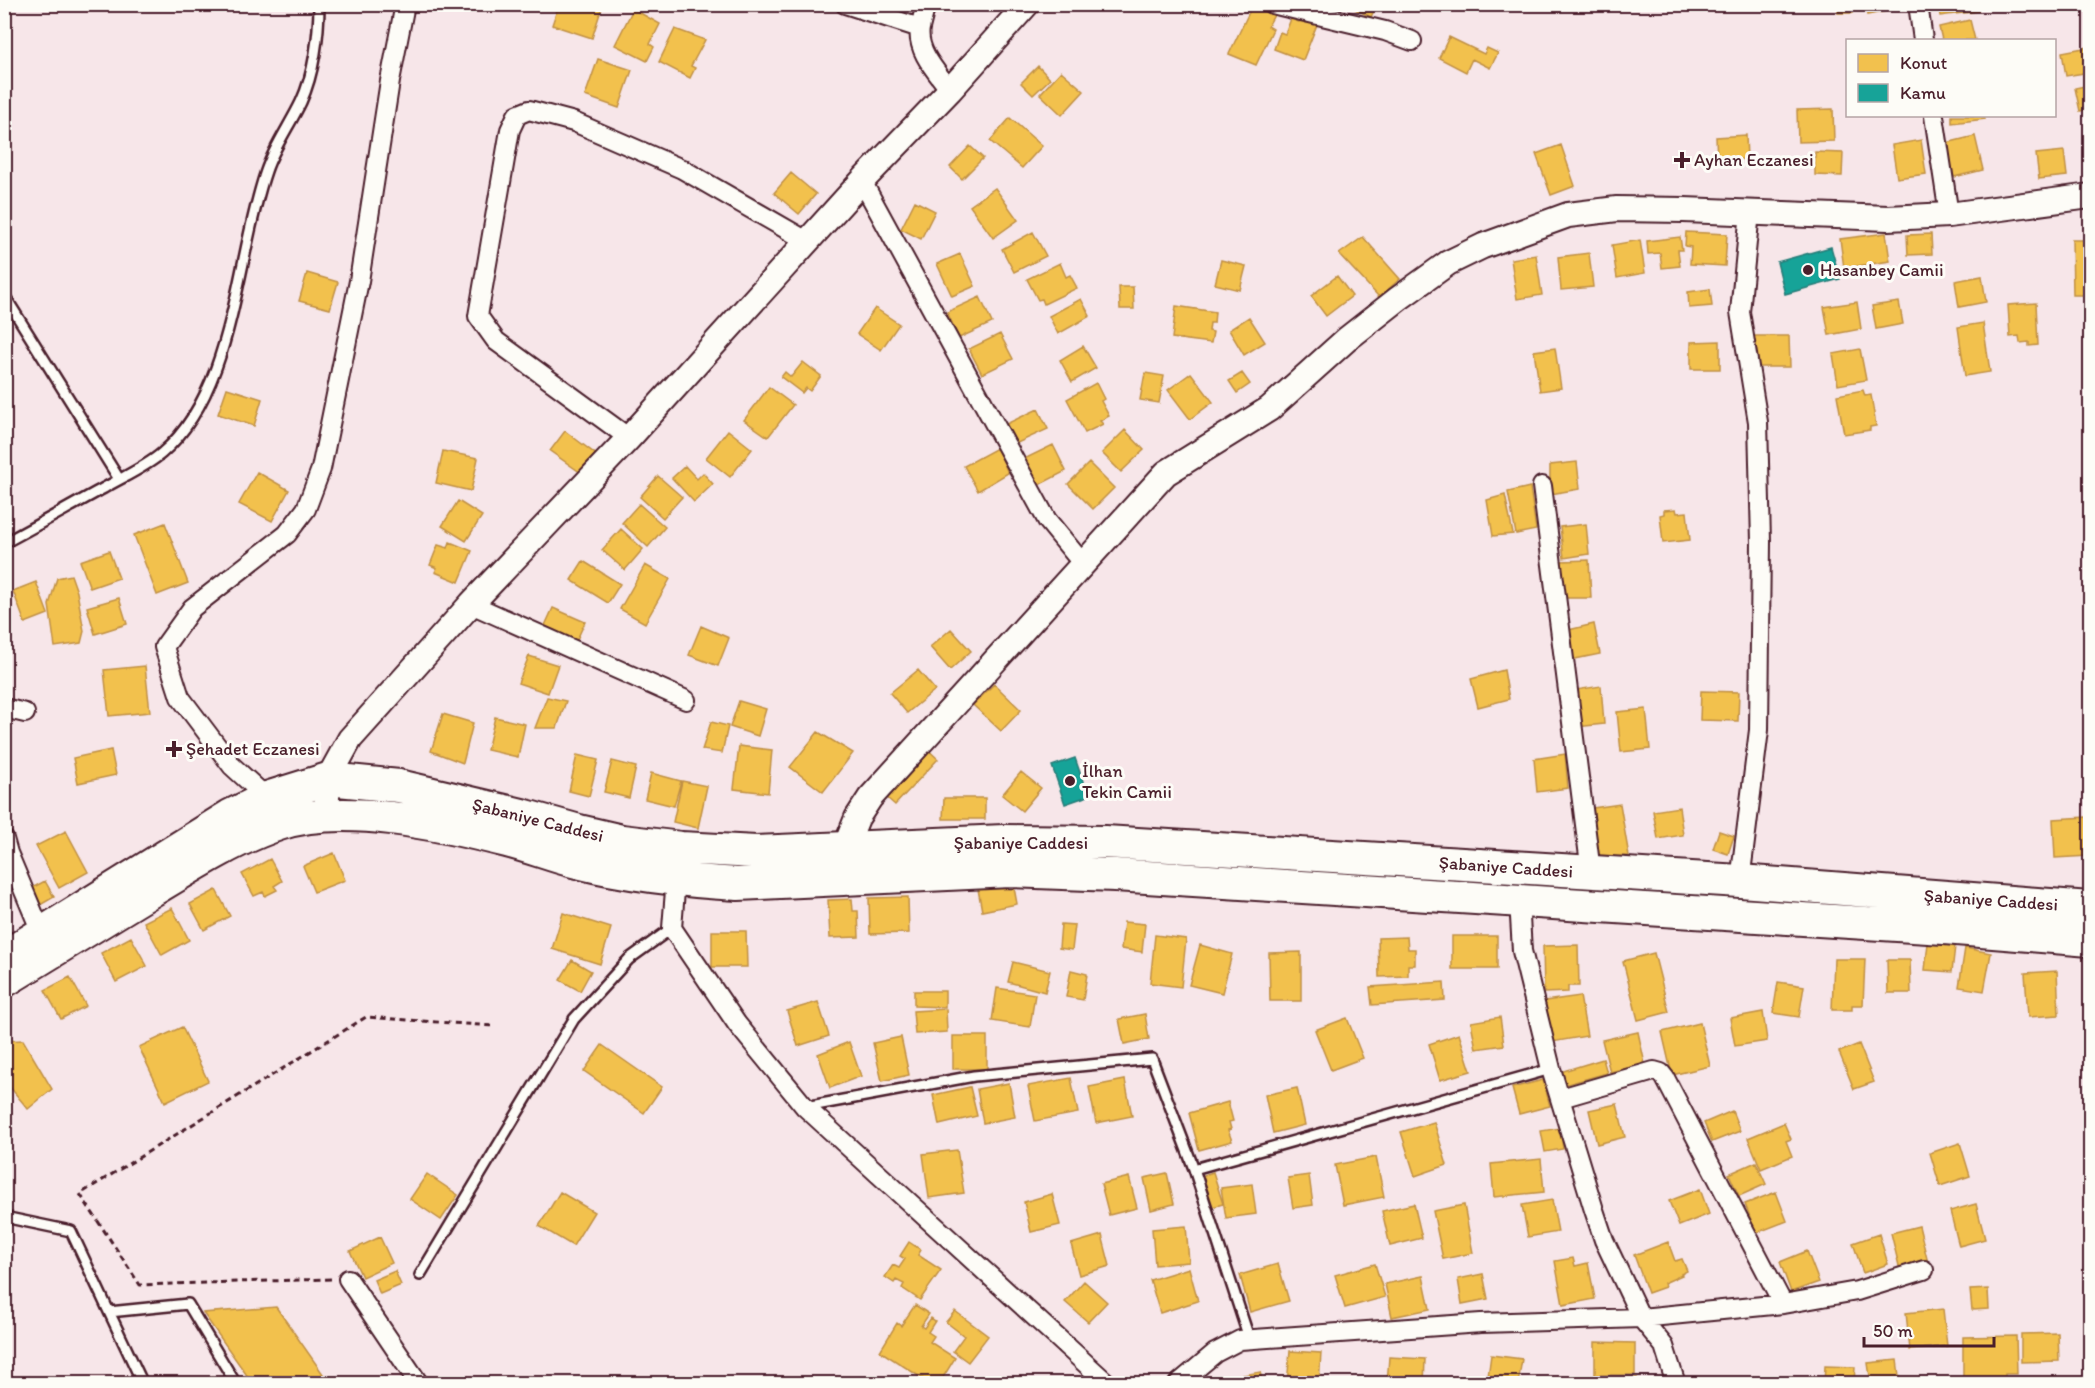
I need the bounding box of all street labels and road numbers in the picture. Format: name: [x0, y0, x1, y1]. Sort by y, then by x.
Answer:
street label: Şabaniye Caddesi: [470, 793, 606, 847]
street label: Şabaniye Caddesi: [954, 832, 1088, 854]
street label: Şabaniye Caddesi: [1438, 851, 1574, 883]
street label: Şabaniye Caddesi: [1923, 884, 2059, 916]

